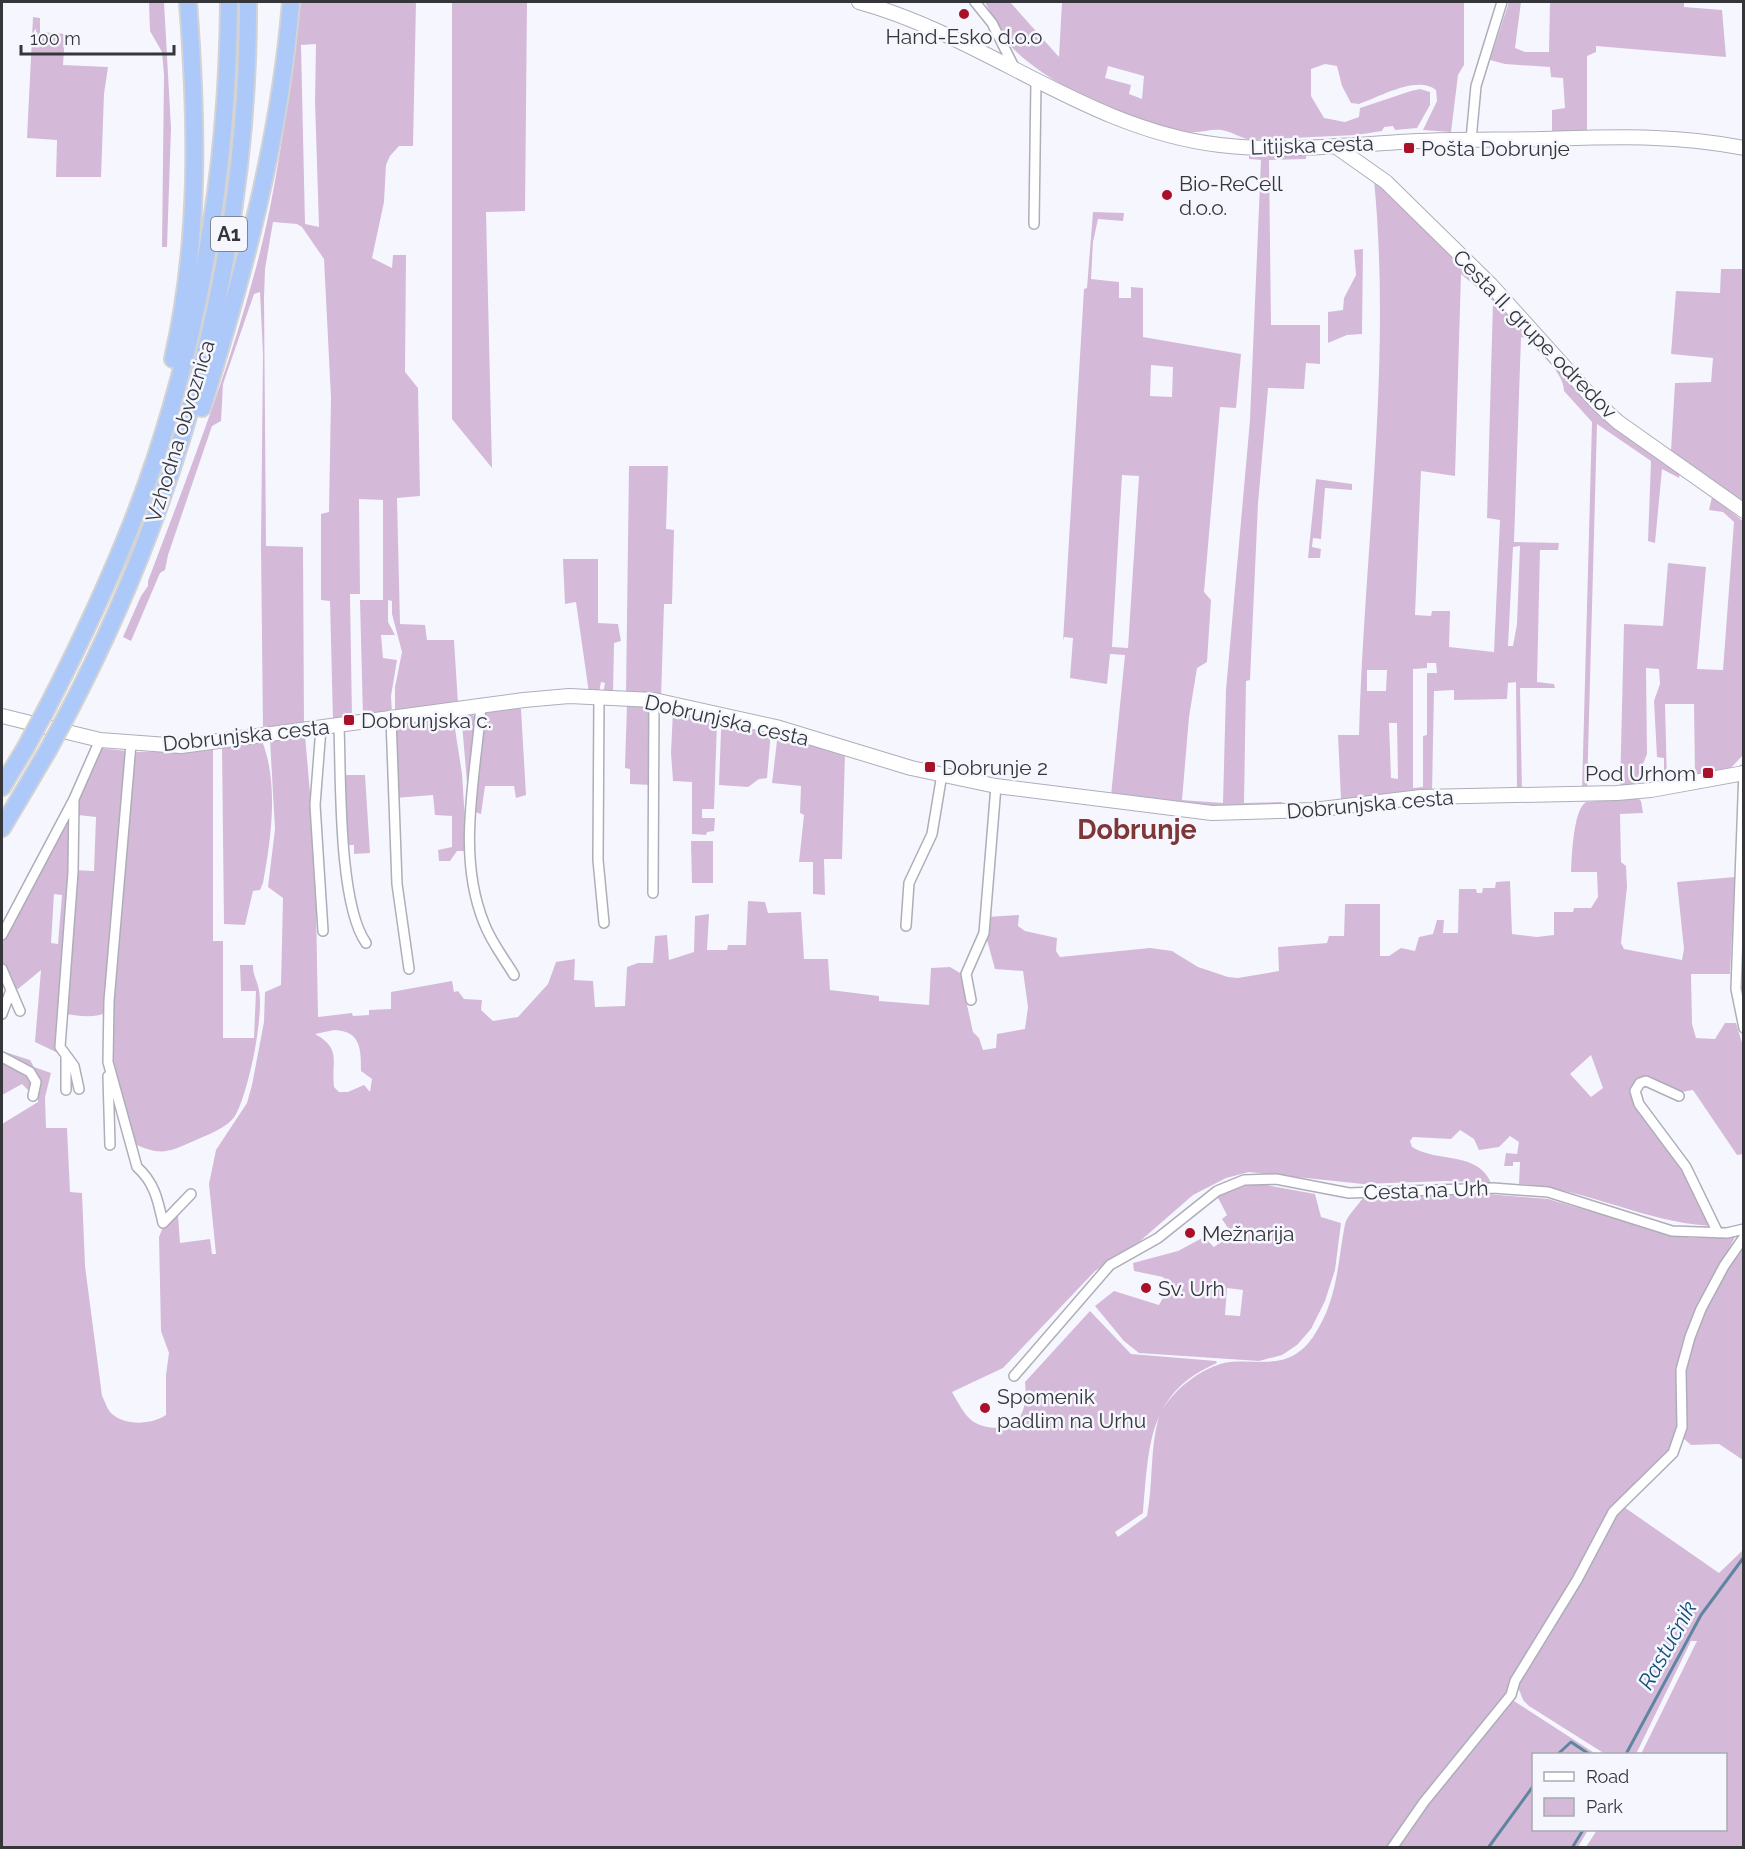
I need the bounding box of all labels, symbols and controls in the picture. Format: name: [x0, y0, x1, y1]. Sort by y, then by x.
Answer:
marker: Hand-Esko d.o.o: [957, 7, 971, 21]
scale bar: [21, 18, 174, 56]
place label: Hand-Esko d.o.o: [885, 24, 1043, 49]
text: 100 m: [30, 28, 81, 49]
street label: Litijska cesta: [1250, 130, 1374, 160]
place label: Pošta Dobrunje: [1421, 136, 1570, 161]
marker: Pošta Dobrunje: [1402, 141, 1416, 155]
place label: Bio-ReCell d.o.o.: [1179, 171, 1283, 220]
marker: Bio-ReCell d.o.o.: [1160, 188, 1174, 202]
road number: A1: [211, 217, 247, 251]
street label: Cesta II. grupe odredov: [1448, 244, 1622, 424]
street label: Vzhodna obvoznica: [140, 337, 220, 525]
street label: Dobrunjska cesta: [642, 689, 812, 751]
place label: Dobrunjska c.: [361, 708, 492, 733]
marker: Dobrunjska c.: [342, 713, 356, 727]
street label: Dobrunjska cesta: [161, 714, 331, 756]
place label: Dobrunje 2: [942, 755, 1048, 780]
marker: Dobrunje 2: [923, 760, 937, 774]
place label: Pod Urhom: [1585, 761, 1696, 786]
marker: Pod Urhom: [1701, 766, 1715, 780]
street label: Dobrunjska cesta: [1285, 784, 1455, 824]
district label: Dobrunje: [1077, 814, 1197, 845]
street label: Cesta na Urh: [1363, 1175, 1489, 1205]
place label: Mežnarija: [1202, 1221, 1295, 1246]
marker: Mežnarija: [1183, 1226, 1197, 1240]
place label: Sv. Urh: [1158, 1276, 1225, 1301]
marker: Sv. Urh: [1139, 1281, 1153, 1295]
place label: Spomenik padlim na Urhu: [997, 1384, 1146, 1433]
marker: Spomenik padlim na Urhu: [978, 1401, 992, 1415]
water label: Rastučnik: [1632, 1596, 1702, 1694]
legend: [1532, 1753, 1727, 1831]
text: Road: [1586, 1766, 1629, 1787]
text: Park: [1586, 1796, 1623, 1817]

